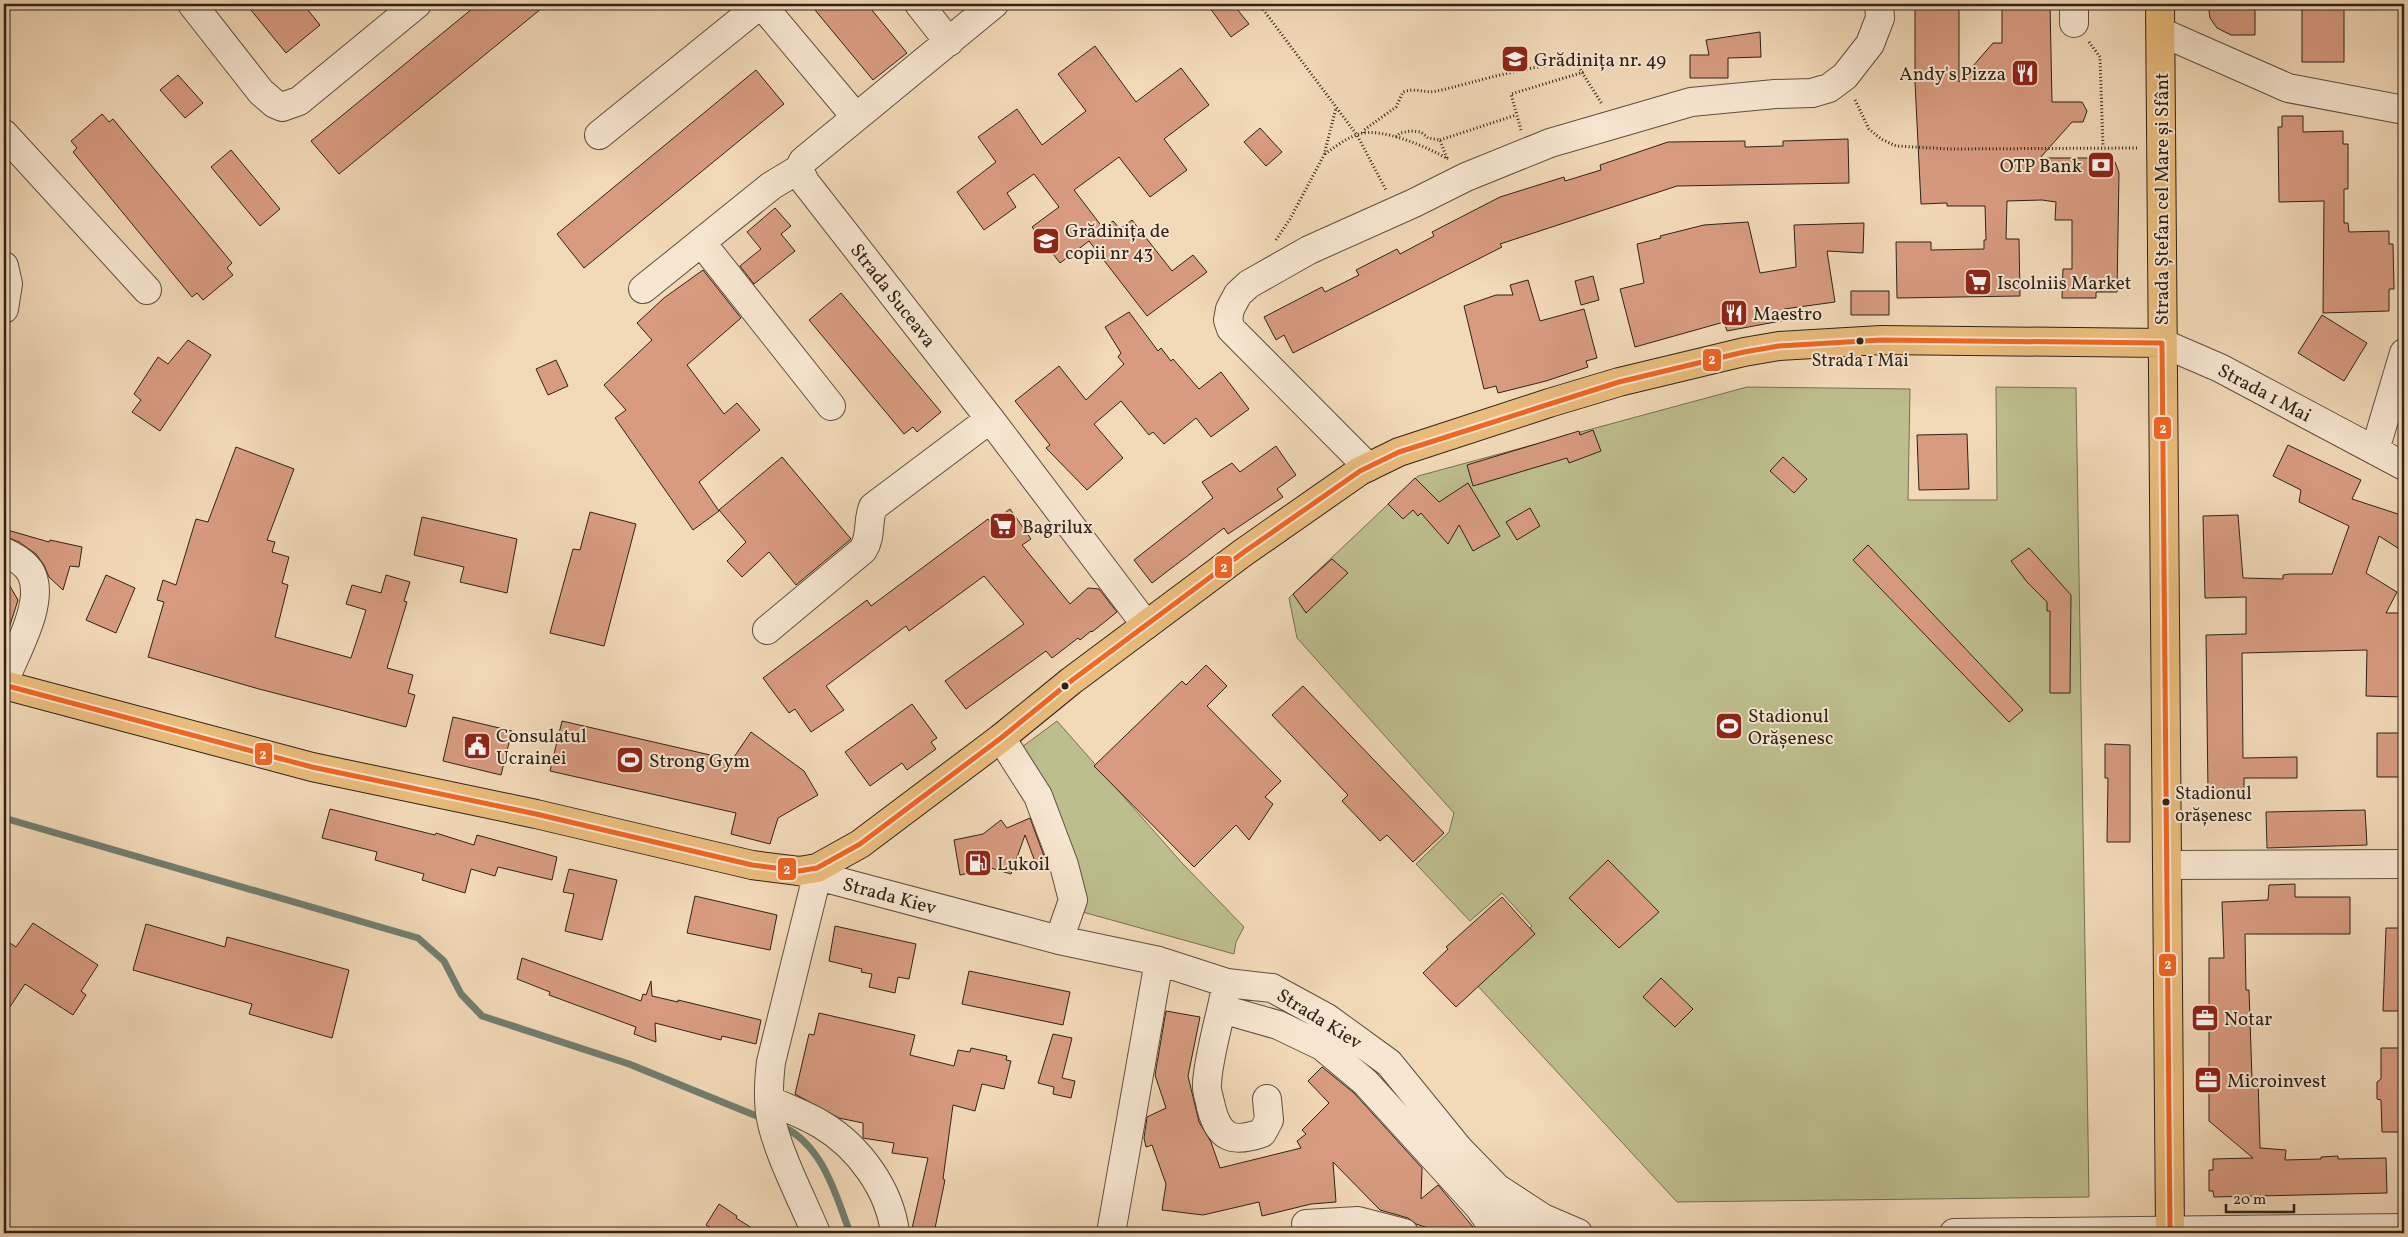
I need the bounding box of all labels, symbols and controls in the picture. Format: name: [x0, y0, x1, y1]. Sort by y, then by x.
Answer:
school or university icon: Grădinița nr. 49: [1500, 44, 1530, 74]
place label: Grădinița nr. 49: [1534, 48, 1666, 74]
restaurant icon: Andy's Pizza: [2010, 58, 2040, 88]
place label: Andy's Pizza: [1899, 62, 2006, 88]
street label: Strada Ștefan cel Mare și Sfânt: [2150, 72, 2176, 325]
bank icon: OTP Bank: [2086, 150, 2116, 180]
place label: OTP Bank: [2000, 154, 2082, 180]
place label: Grădinița de copii nr 43: [1065, 219, 1169, 267]
school or university icon: Grădinița de copii nr 43: [1031, 226, 1061, 256]
street label: Strada Suceava: [843, 239, 941, 354]
supermarket icon: Iscolniis Market: [1963, 267, 1993, 297]
place label: Iscolniis Market: [1997, 271, 2132, 297]
restaurant icon: Maestro: [1719, 298, 1749, 328]
place label: Maestro: [1753, 302, 1822, 328]
marker: Strada 1 Mai: [1855, 336, 1865, 346]
line badge: 2: [1702, 348, 1722, 372]
place label: Strada 1 Mai: [1811, 349, 1909, 374]
text: 2: [1708, 351, 1716, 370]
street label: Strada 1 Mai: [2213, 358, 2316, 429]
line badge: 2: [2153, 416, 2172, 440]
text: 2: [2159, 420, 2167, 439]
supermarket icon: Bagrilux: [988, 511, 1018, 541]
place label: Bagrilux: [1022, 515, 1093, 541]
line badge: 2: [1214, 555, 1233, 579]
text: 2: [1220, 559, 1228, 578]
unlabelled marker: [1060, 681, 1070, 691]
place label: Stadionul Orășenesc: [1748, 704, 1833, 752]
sports icon: Stadionul Orășenesc: [1714, 711, 1744, 741]
place label: Consulatul Ucrainei: [496, 724, 587, 772]
public building icon: Consulatul Ucrainei: [462, 731, 492, 761]
line badge: 2: [254, 742, 273, 766]
sports icon: Strong Gym: [615, 745, 645, 775]
text: 2: [259, 746, 267, 765]
place label: Strong Gym: [649, 749, 750, 775]
place label: Stadionul orășenesc: [2175, 782, 2252, 829]
marker: Stadionul orășenesc: [2161, 797, 2171, 807]
fuel station icon: Lukoil: [963, 848, 993, 878]
place label: Lukoil: [997, 852, 1050, 878]
line badge: 2: [777, 857, 797, 881]
text: 2: [783, 861, 791, 880]
street label: Strada Kiev: [840, 872, 939, 922]
line badge: 2: [2158, 953, 2177, 977]
text: 2: [2164, 956, 2172, 975]
street label: Strada Kiev: [1271, 983, 1367, 1056]
office icon: Notar: [2190, 1003, 2220, 1033]
place label: Notar: [2224, 1007, 2272, 1033]
office icon: Microinvest: [2193, 1065, 2223, 1095]
place label: Microinvest: [2227, 1069, 2327, 1095]
scale bar: [2226, 1182, 2293, 1214]
text: 20 m: [2233, 1190, 2266, 1211]

